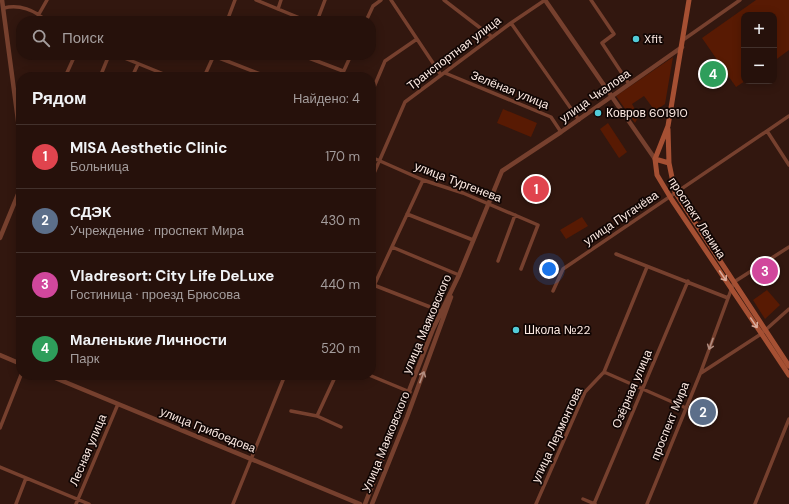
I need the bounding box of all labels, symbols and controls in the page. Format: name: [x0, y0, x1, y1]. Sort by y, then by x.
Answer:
street label: Транспортная улица: [404, 12, 504, 94]
map controls: [741, 12, 777, 84]
button: +: [741, 12, 777, 48]
search box: [16, 16, 376, 60]
icon: search: [30, 27, 52, 49]
text: Поиск: [62, 28, 104, 48]
place label: Xfit: [644, 31, 663, 47]
marker: Xfit: [631, 34, 641, 44]
button: −: [741, 48, 777, 84]
pin: 4: [700, 59, 726, 89]
street label: улица Чкалова: [556, 65, 634, 126]
street label: Зелёная улица: [468, 67, 552, 113]
text: Рядом: [32, 87, 87, 109]
text: Найдено: 4: [293, 90, 360, 107]
place label: Ковров 601910: [606, 105, 688, 121]
marker: Ковров 601910: [593, 108, 603, 118]
text: MISA Aesthetic Clinic: [70, 138, 227, 158]
text: 1: [43, 148, 47, 165]
text: 170 m: [325, 148, 360, 165]
text: Больница: [70, 158, 129, 175]
street label: улица Тургенева: [412, 158, 504, 206]
pin: 1: [523, 174, 549, 204]
street label: проспект Ленина: [665, 174, 730, 262]
street label: улица Пугачёва: [580, 187, 662, 249]
text: СДЭК: [70, 202, 111, 222]
text: 2: [41, 212, 49, 229]
text: 430 m: [320, 212, 360, 229]
text: Учреждение · проспект Мира: [70, 222, 244, 239]
pin: 3: [752, 256, 778, 286]
your location: [539, 259, 559, 279]
text: Vladresort: City Life DeLuxe: [70, 266, 274, 286]
one-way arrow: [719, 270, 727, 282]
street label: улица Маяковского: [399, 272, 455, 376]
text: 3: [41, 276, 49, 293]
text: 440 m: [320, 276, 360, 293]
text: Гостиница · проезд Брюсова: [70, 286, 240, 303]
one-way arrow: [750, 317, 758, 328]
place label: Школа №22: [524, 322, 590, 338]
marker: Школа №22: [511, 325, 521, 335]
text: Маленькие Личности: [70, 330, 227, 350]
one-way arrow: [707, 337, 715, 349]
text: 4: [41, 340, 49, 357]
text: 520 m: [321, 340, 360, 357]
street label: Озёрная улица: [608, 347, 656, 431]
text: Парк: [70, 350, 100, 367]
one-way arrow: [419, 371, 427, 383]
street label: проспект Мира: [647, 379, 693, 463]
street label: улица Лермонтова: [528, 384, 586, 485]
street label: Улица Маяковского: [358, 389, 414, 495]
pin: 2: [690, 397, 716, 427]
street label: улица Грибоедова: [158, 403, 259, 457]
street label: Лесная улица: [66, 411, 110, 488]

